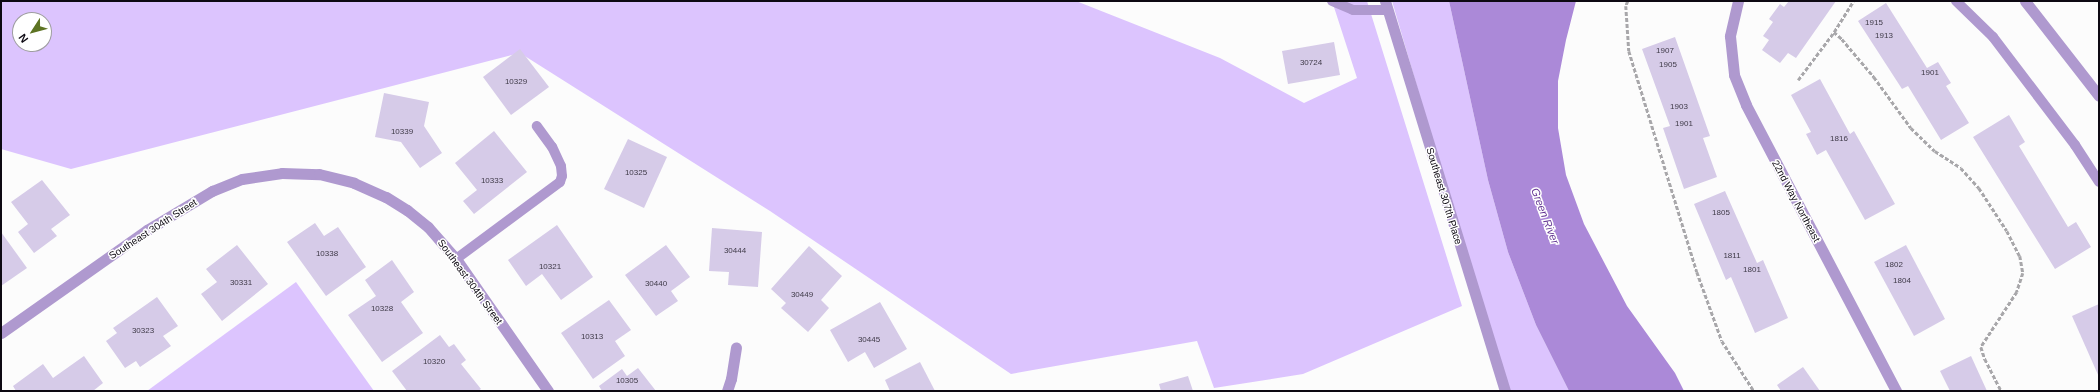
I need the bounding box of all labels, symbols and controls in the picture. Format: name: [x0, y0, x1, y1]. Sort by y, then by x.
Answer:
north arrow: [12, 12, 52, 52]
house number: 1915: [1865, 18, 1883, 28]
house number: 1913: [1875, 31, 1893, 41]
text: N: [16, 32, 30, 45]
house number: 1907: [1656, 46, 1674, 56]
house number: 30724: [1300, 58, 1322, 68]
house number: 1905: [1659, 60, 1677, 70]
house number: 1901: [1921, 68, 1939, 78]
house number: 10329: [505, 77, 527, 87]
house number: 1903: [1670, 102, 1688, 112]
house number: 1901: [1675, 119, 1693, 129]
house number: 10339: [391, 127, 413, 137]
house number: 1816: [1830, 134, 1848, 144]
street label: Southeast 307th Place: [1424, 146, 1464, 246]
street label: 22nd Way Northeast: [1769, 158, 1823, 244]
house number: 10325: [625, 168, 647, 178]
house number: 10333: [481, 176, 503, 186]
water label: Green River: [1528, 186, 1562, 246]
street label: Southeast 304th Street: [107, 196, 199, 262]
house number: 1805: [1712, 208, 1730, 218]
street label: Southeast 304th Street: [435, 237, 505, 327]
house number: 30444: [724, 246, 746, 256]
house number: 10338: [316, 249, 338, 259]
house number: 1811: [1723, 251, 1741, 261]
house number: 1802: [1885, 260, 1903, 270]
house number: 10321: [539, 262, 561, 272]
house number: 1801: [1743, 265, 1761, 275]
house number: 1804: [1893, 276, 1911, 286]
house number: 30331: [230, 278, 252, 288]
house number: 30440: [645, 279, 667, 289]
house number: 30449: [791, 290, 813, 300]
house number: 10328: [371, 304, 393, 314]
house number: 30323: [132, 326, 154, 336]
house number: 10313: [581, 332, 603, 342]
house number: 30445: [858, 335, 880, 345]
house number: 10320: [423, 357, 445, 367]
house number: 10305: [616, 376, 638, 386]

